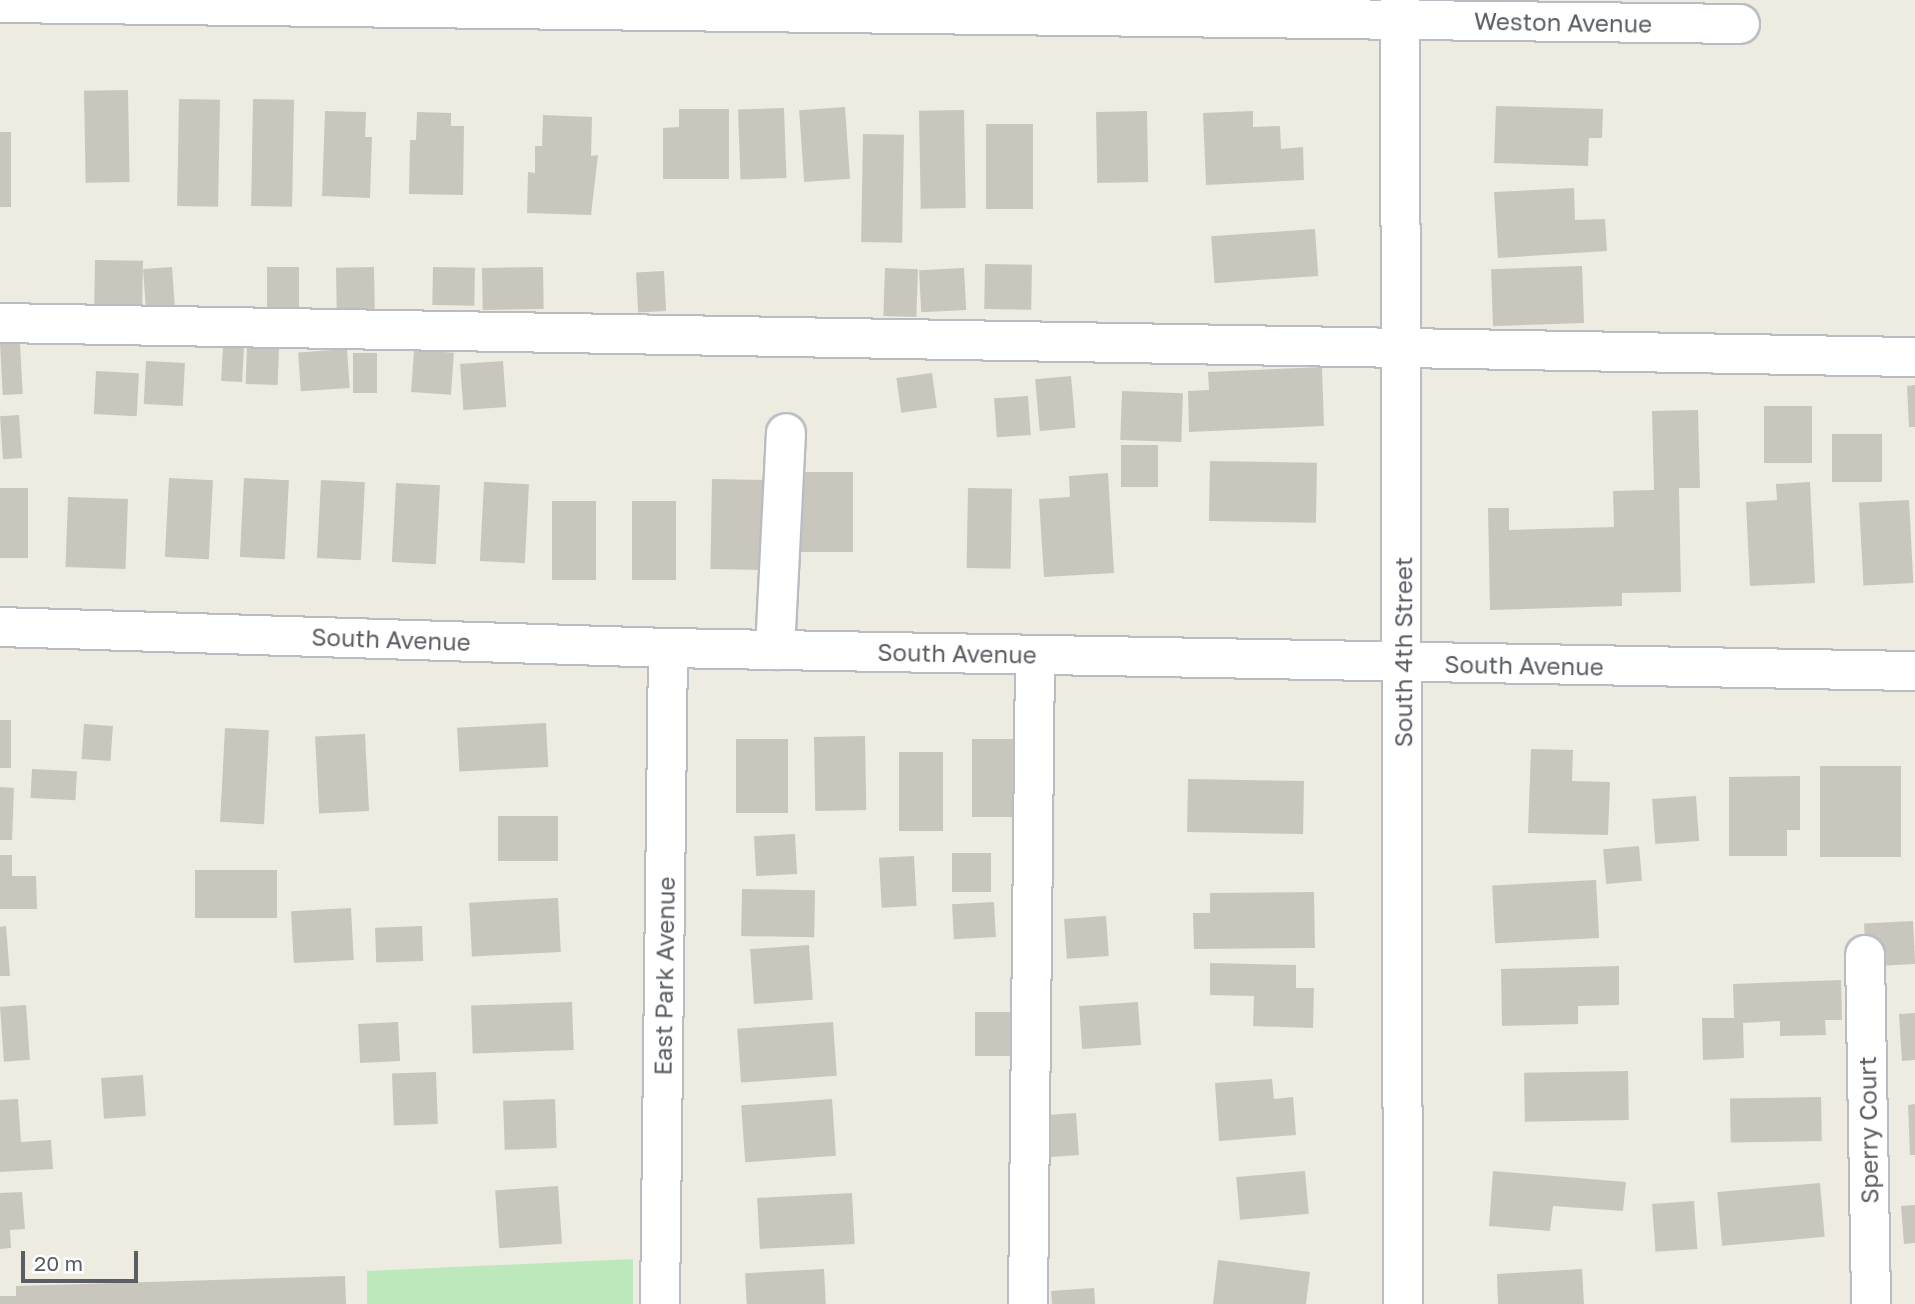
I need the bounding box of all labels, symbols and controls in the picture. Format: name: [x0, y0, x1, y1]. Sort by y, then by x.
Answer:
street label: Weston Avenue: [1474, 6, 1652, 38]
street label: South 4th Street: [1389, 557, 1417, 747]
street label: South Avenue: [311, 622, 471, 656]
street label: South Avenue: [877, 637, 1037, 669]
street label: South Avenue: [1444, 649, 1604, 681]
street label: East Park Avenue: [648, 876, 680, 1076]
street label: Sperry Court: [1852, 1056, 1884, 1204]
scale bar: [24, 1238, 142, 1282]
text: 20 m: [34, 1250, 83, 1276]

